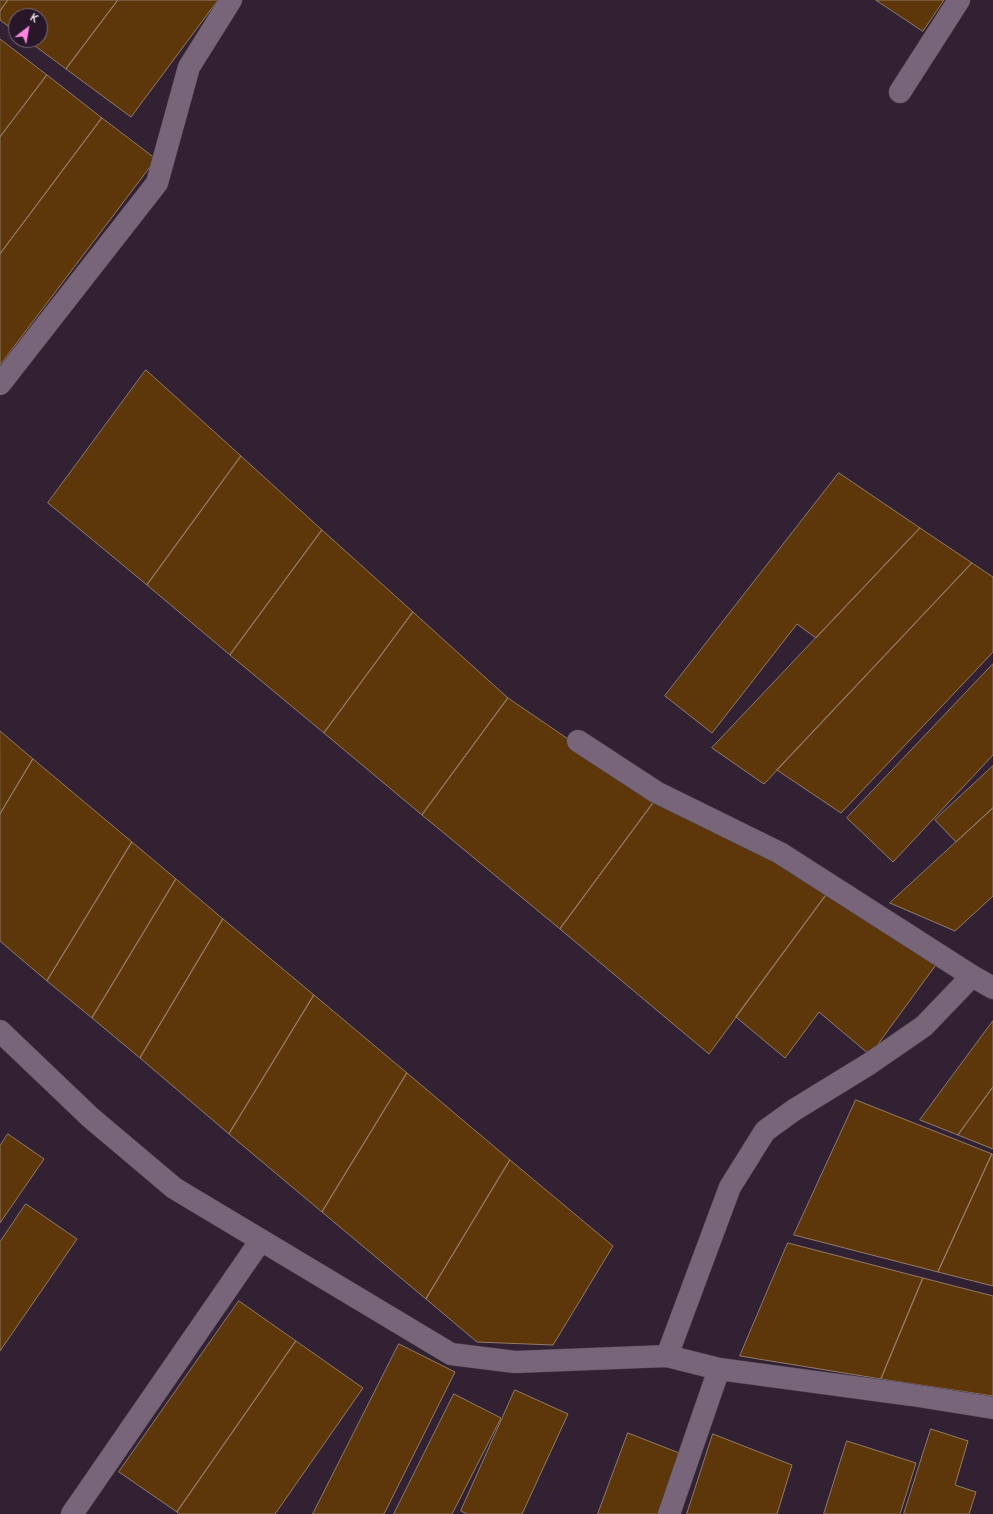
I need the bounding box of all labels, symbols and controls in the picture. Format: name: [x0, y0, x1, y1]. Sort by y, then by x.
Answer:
north arrow: [8, 8, 48, 48]
text: K: [27, 11, 40, 26]

